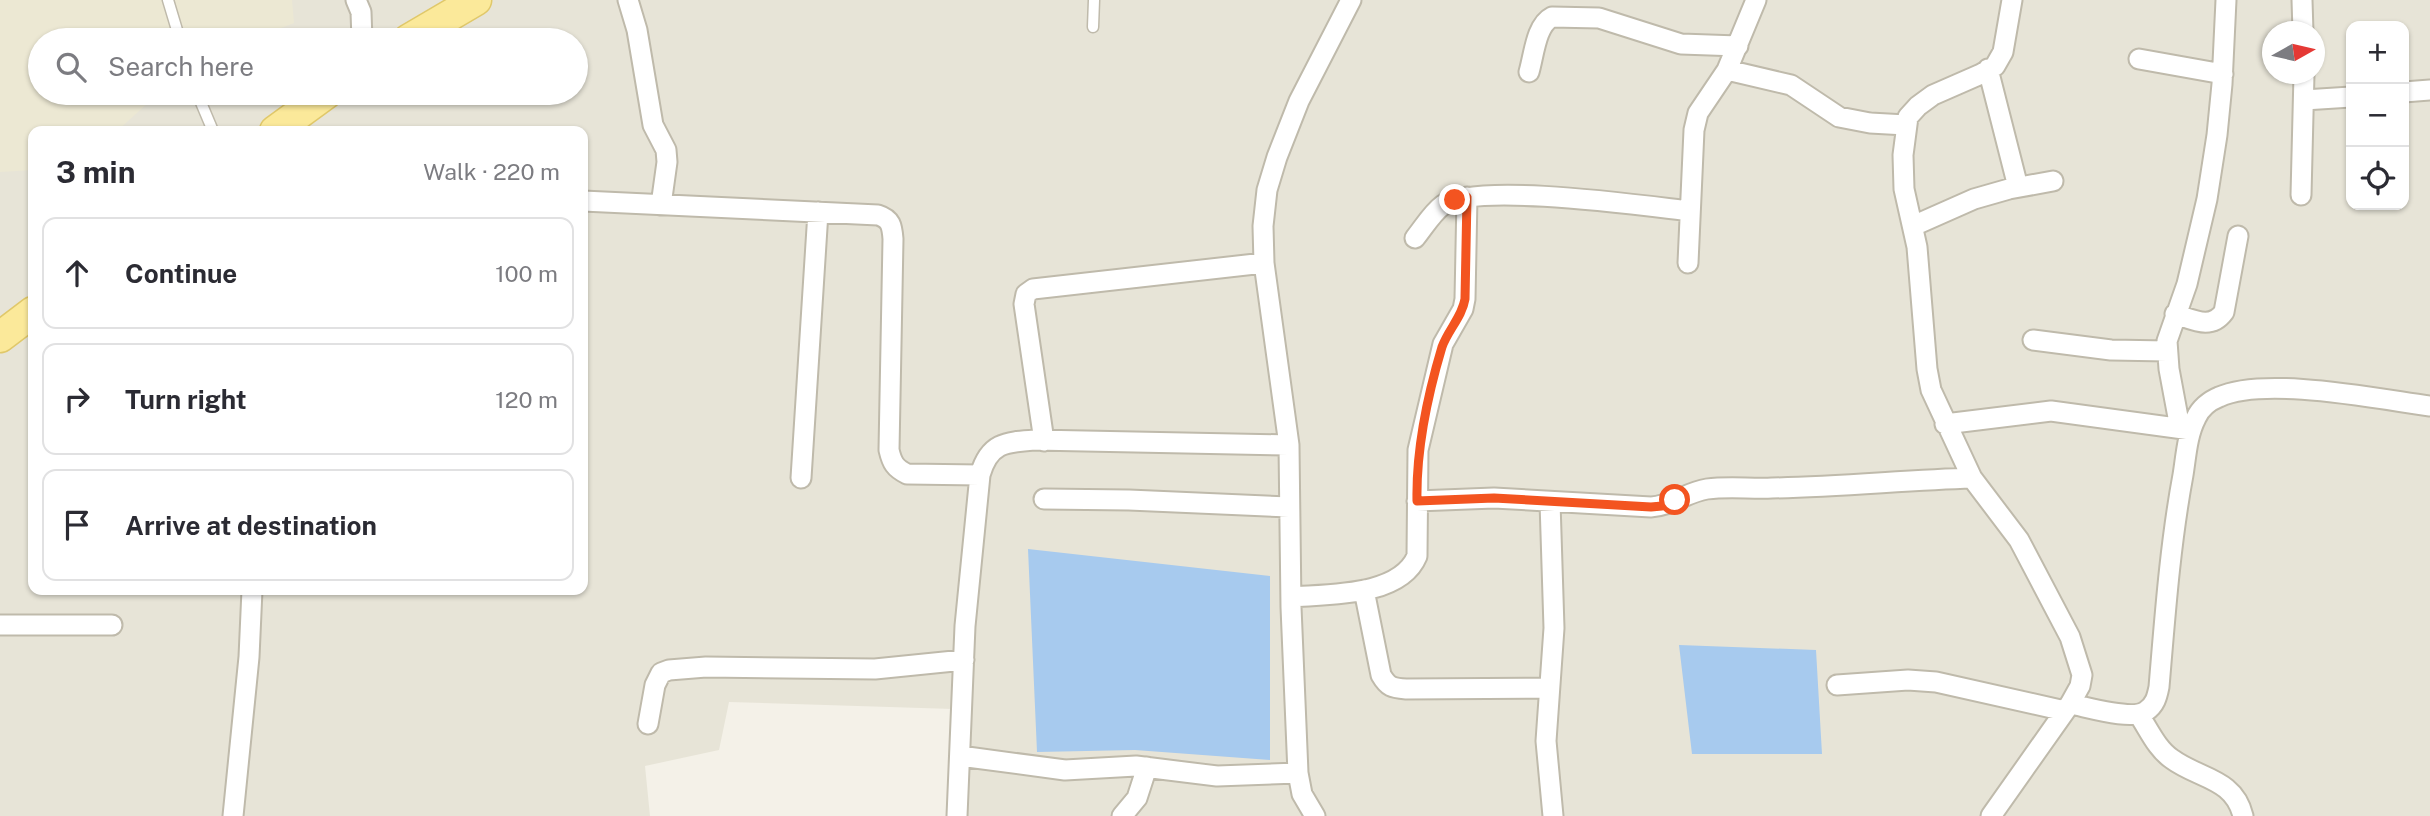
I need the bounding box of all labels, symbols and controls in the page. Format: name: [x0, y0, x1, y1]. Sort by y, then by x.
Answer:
north arrow: [2262, 21, 2325, 84]
map controls: [2346, 21, 2409, 210]
button: +: [2346, 21, 2409, 84]
search box: [28, 28, 588, 105]
icon: search: [52, 48, 90, 86]
text: Search here: [108, 51, 254, 82]
button: −: [2346, 84, 2409, 147]
button: locate: [2346, 147, 2409, 210]
text: 3 min: [56, 154, 135, 190]
text: Walk · 220 m: [423, 158, 560, 185]
route end: [1439, 184, 1470, 215]
icon: ahead: [58, 254, 96, 292]
text: Continue: [125, 258, 237, 289]
text: 100 m: [495, 260, 558, 287]
icon: right: [58, 380, 96, 418]
text: Turn right: [125, 384, 247, 415]
text: 120 m: [495, 386, 558, 413]
route start: [1659, 484, 1690, 515]
icon: arrive: [58, 506, 96, 544]
text: Arrive at destination: [125, 510, 377, 541]

